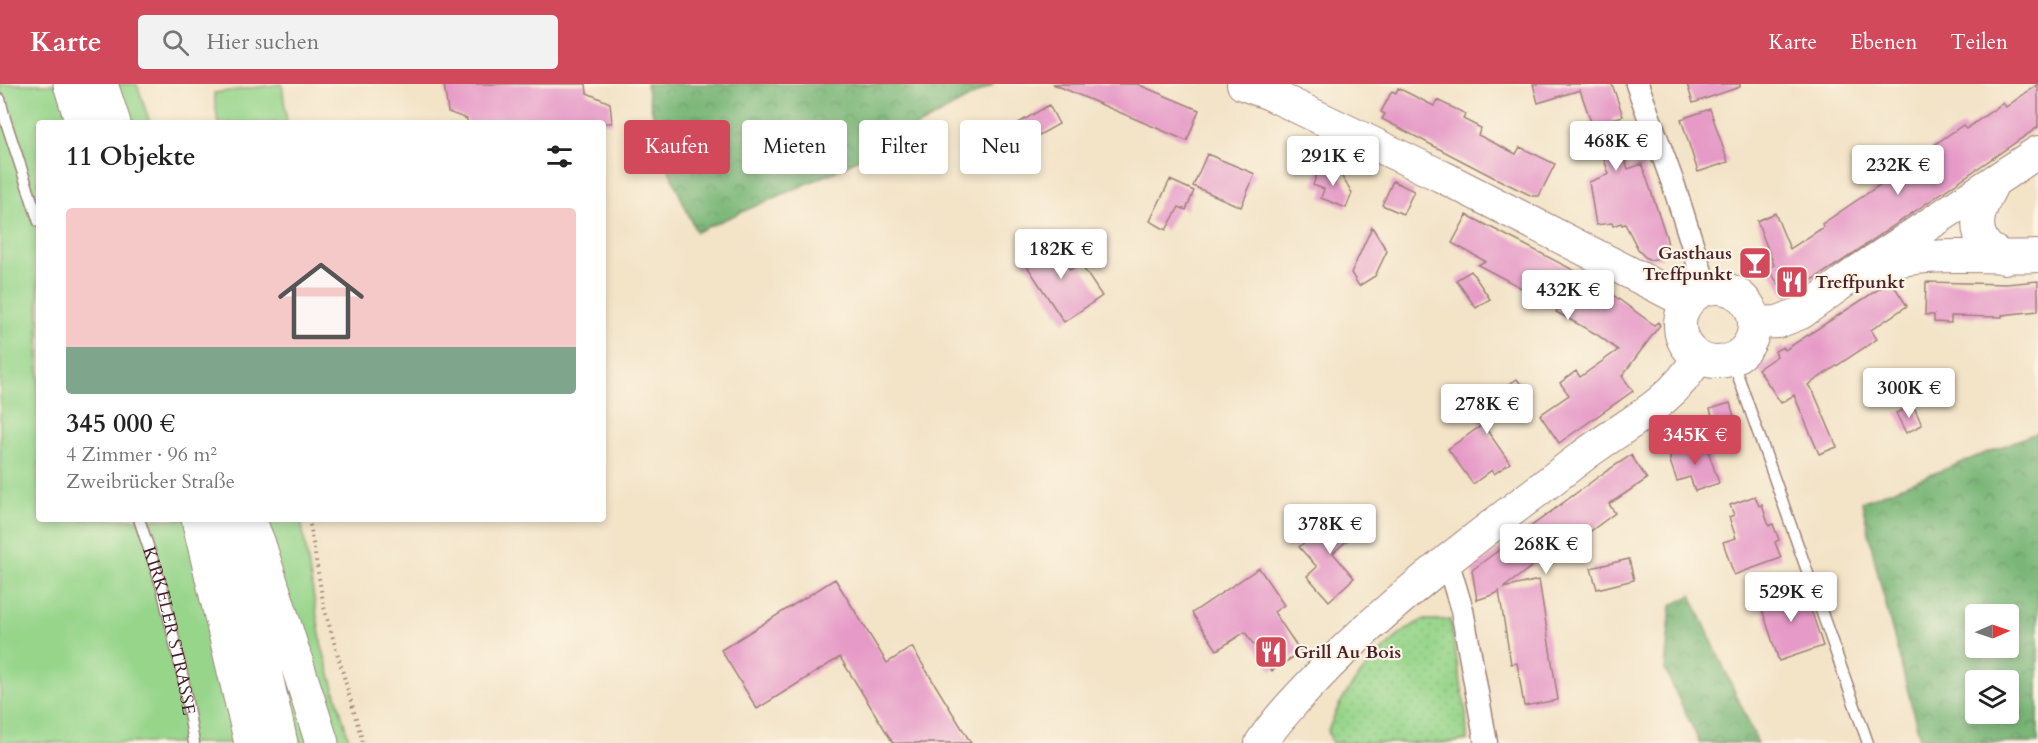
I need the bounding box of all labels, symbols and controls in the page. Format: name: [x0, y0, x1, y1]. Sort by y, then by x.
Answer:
search box: [138, 15, 558, 69]
text: Karte: [30, 23, 102, 61]
icon: search: [159, 26, 192, 59]
text: Hier suchen: [207, 27, 319, 57]
text: Karte: [1769, 28, 1817, 57]
text: Ebenen: [1850, 28, 1917, 57]
text: Teilen: [1950, 28, 2008, 57]
chip: Kaufen: [624, 120, 730, 174]
chip: Mieten: [742, 120, 847, 174]
chip: Filter: [859, 120, 948, 174]
chip: Neu: [960, 120, 1041, 174]
pin: 468K €: [1567, 121, 1665, 172]
text: 468K €: [1584, 127, 1648, 154]
pin: 291K €: [1284, 136, 1382, 187]
text: 11 Objekte: [66, 139, 196, 174]
icon: filters: [543, 140, 576, 173]
text: 291K €: [1301, 142, 1365, 169]
pin: 232K €: [1849, 145, 1947, 196]
text: 232K €: [1866, 151, 1930, 178]
pin: 182K €: [1012, 229, 1110, 280]
text: 182K €: [1029, 235, 1093, 262]
place label: Gasthaus Treffpunkt: [1642, 241, 1733, 287]
bar icon: Gasthaus Treffpunkt: [1737, 245, 1773, 281]
icon: home: [267, 247, 375, 355]
restaurant icon: Treffpunkt: [1774, 264, 1810, 300]
pin: 432K €: [1519, 270, 1617, 321]
place label: Treffpunkt: [1815, 270, 1905, 295]
text: 432K €: [1536, 276, 1600, 303]
pin: 300K €: [1860, 368, 1958, 419]
text: 300K €: [1877, 374, 1941, 401]
pin: 278K €: [1438, 384, 1536, 435]
text: 278K €: [1455, 390, 1519, 417]
text: 345 000 €: [66, 406, 175, 441]
pin: 345K €: [1646, 415, 1744, 466]
text: 345K €: [1663, 421, 1727, 448]
text: 4 Zimmer · 96 m²: [66, 441, 217, 468]
text: Zweibrücker Straße: [66, 468, 235, 495]
pin: 378K €: [1281, 504, 1379, 555]
text: 378K €: [1298, 510, 1362, 537]
pin: 268K €: [1497, 524, 1595, 575]
text: 268K €: [1514, 530, 1578, 557]
street label: KIRKELER STRASSE: [136, 543, 201, 717]
pin: 529K €: [1742, 572, 1840, 623]
text: 529K €: [1759, 578, 1823, 605]
north arrow: [1965, 604, 2019, 658]
map controls: [1965, 604, 2019, 724]
restaurant icon: Grill Au Bois: [1253, 634, 1289, 670]
place label: Grill Au Bois: [1294, 640, 1401, 665]
button: layers: [1965, 670, 2019, 724]

